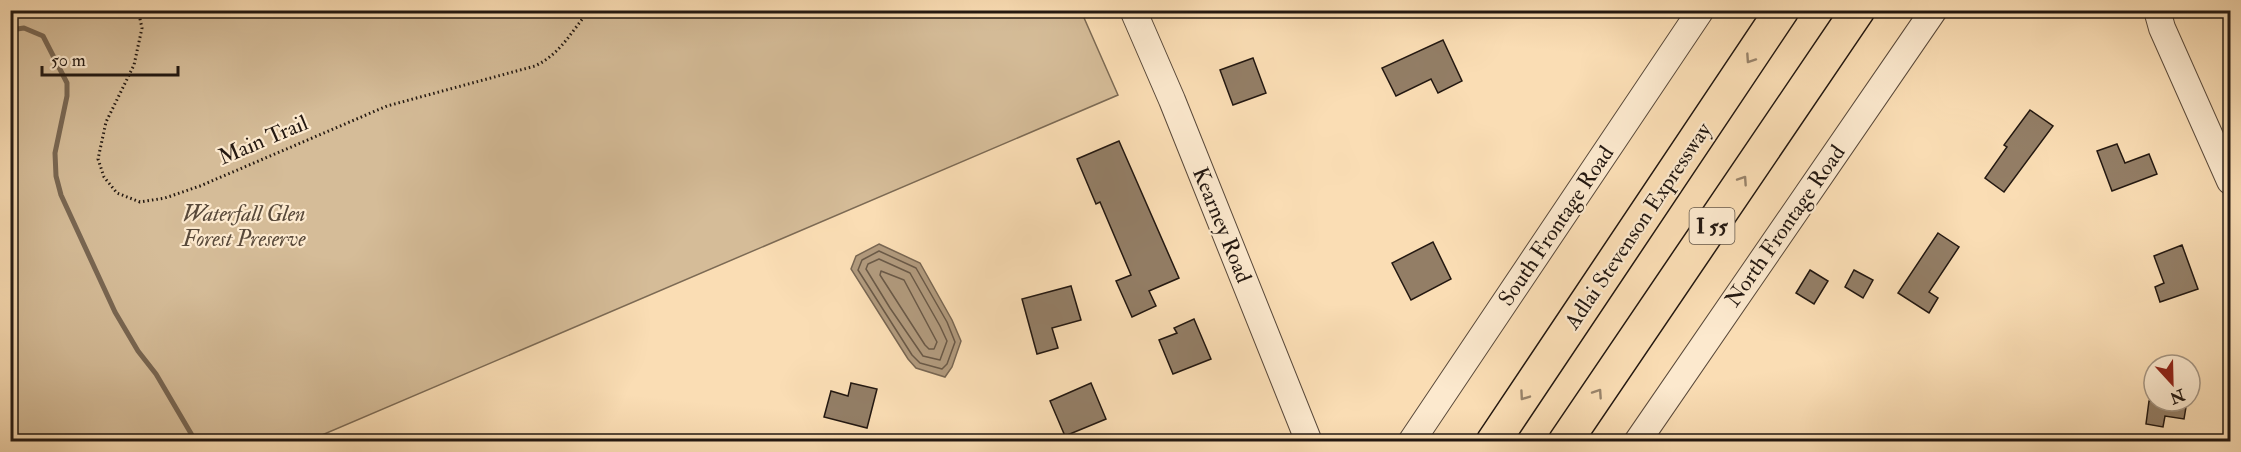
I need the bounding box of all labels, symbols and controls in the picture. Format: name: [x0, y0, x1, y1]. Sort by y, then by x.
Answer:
scale bar: [42, 39, 178, 77]
text: 50 m: [51, 49, 86, 72]
one-way arrow: [1746, 52, 1757, 63]
street label: Main Trail: [214, 108, 312, 171]
street label: Adlai Stevenson Expressway: [1558, 117, 1719, 336]
street label: North Frontage Road: [1719, 139, 1851, 312]
street label: South Frontage Road: [1492, 140, 1620, 312]
street label: Kearney Road: [1186, 163, 1258, 287]
one-way arrow: [1736, 176, 1747, 187]
park label: Waterfall Glen Forest Preserve: [181, 200, 306, 253]
road number: I 55: [1690, 208, 1734, 244]
north arrow: [2142, 353, 2202, 413]
text: N: [2166, 384, 2189, 408]
one-way arrow: [1520, 389, 1531, 400]
one-way arrow: [1591, 389, 1602, 400]

